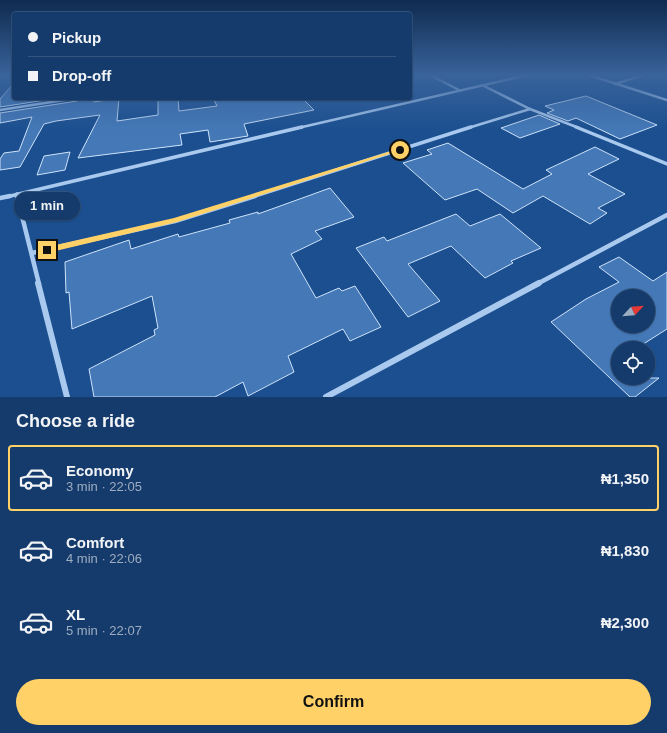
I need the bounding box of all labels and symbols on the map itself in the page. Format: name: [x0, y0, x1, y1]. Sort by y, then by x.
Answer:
route start: [391, 141, 409, 159]
callout: 1 min: [14, 192, 80, 220]
route end: [38, 241, 56, 259]
north arrow: [611, 289, 655, 333]

